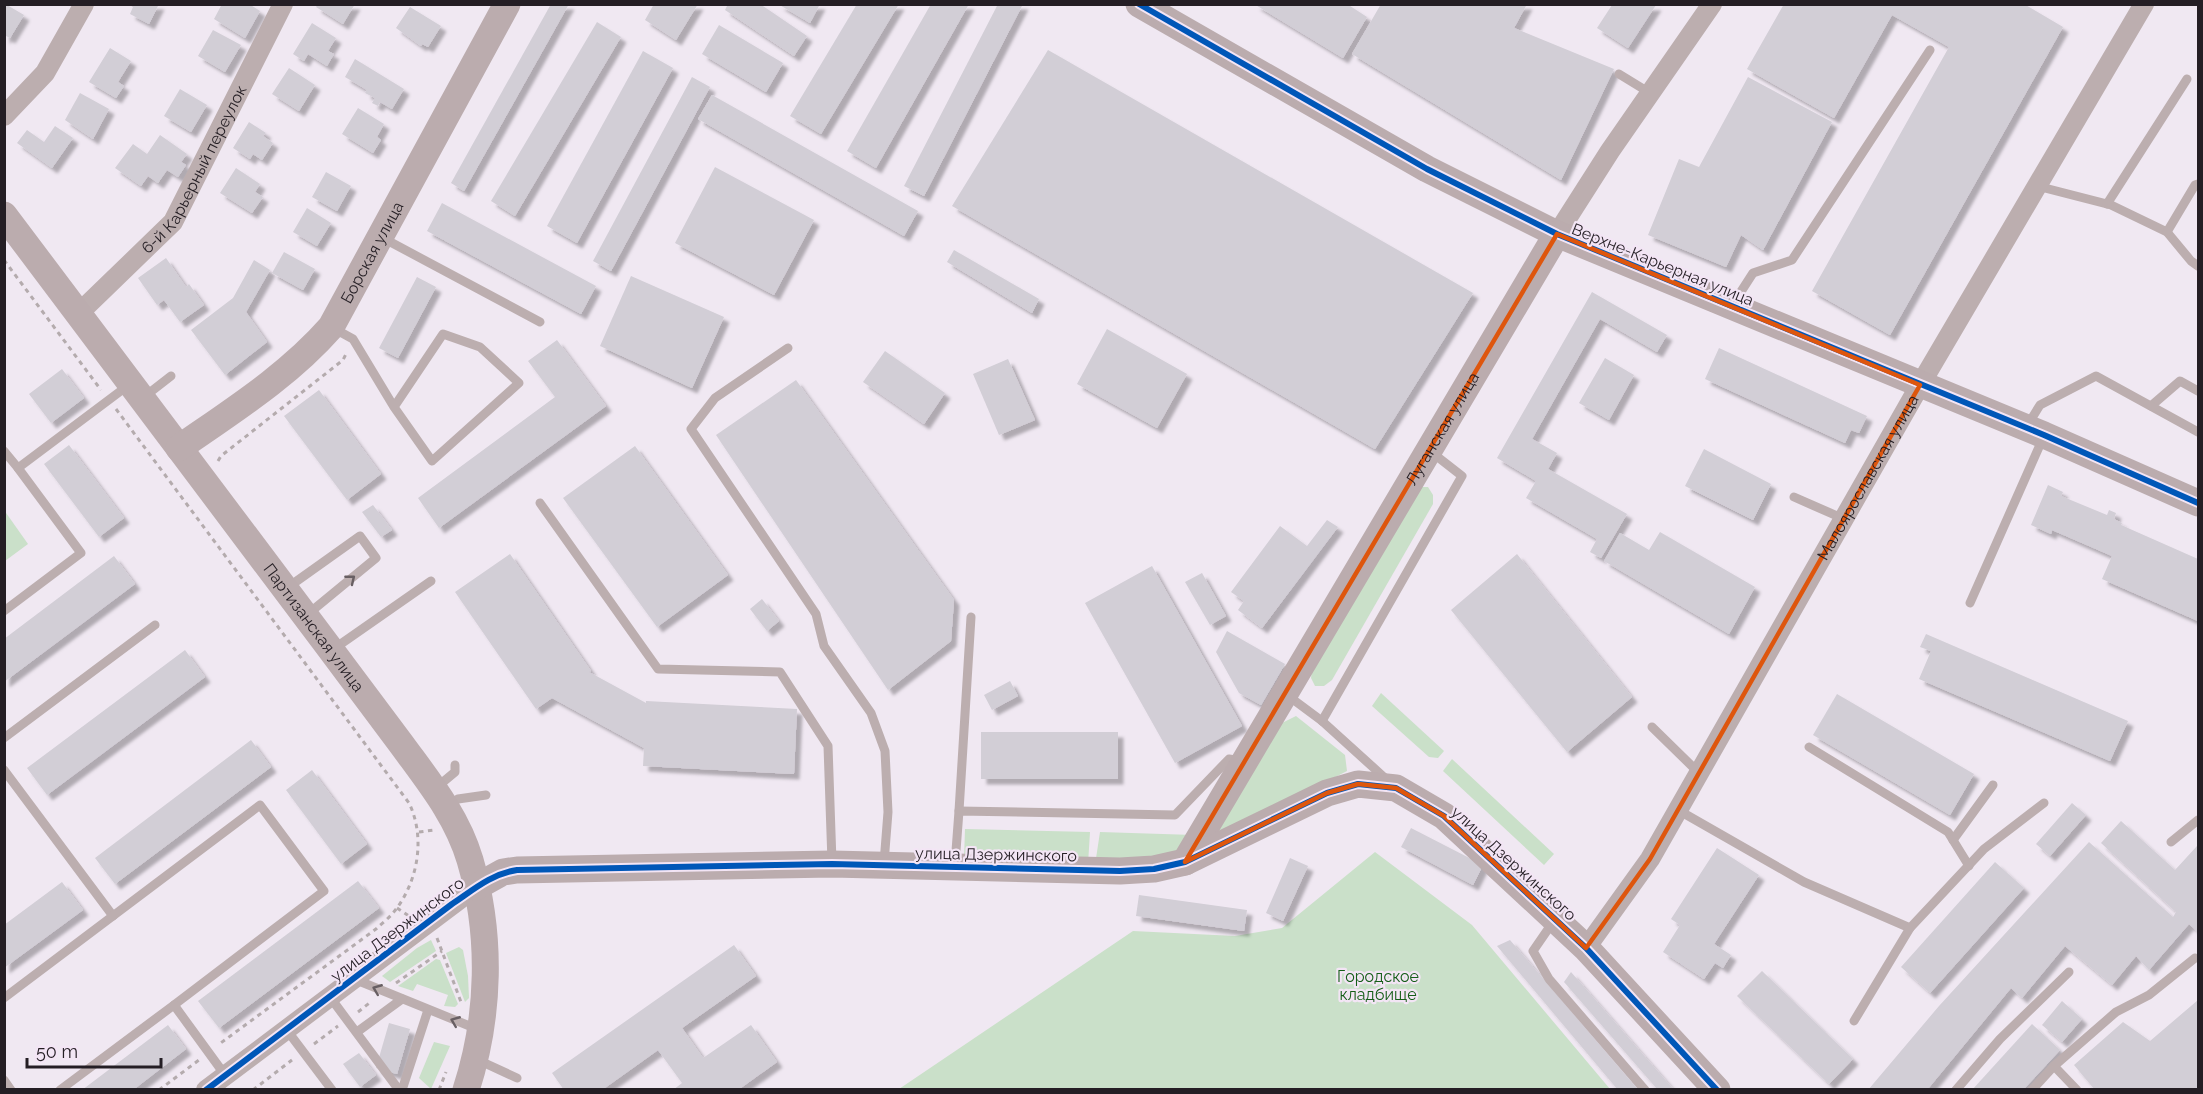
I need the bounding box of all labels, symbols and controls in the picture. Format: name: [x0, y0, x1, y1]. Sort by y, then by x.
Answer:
street label: 6-й Карьерный переулок: [138, 82, 250, 257]
street label: Борская улица: [337, 198, 408, 307]
street label: Верхне-Карьерная улица: [1569, 219, 1757, 310]
street label: Луганская улица: [1402, 369, 1483, 489]
street label: Малоярославская улица: [1813, 391, 1923, 564]
street label: Партизанская улица: [260, 560, 368, 696]
one-way arrow: [344, 575, 355, 586]
street label: улица Дзержинского: [1447, 802, 1580, 925]
street label: улица Дзержинского: [915, 844, 1077, 865]
street label: улица Дзержинского: [327, 873, 468, 986]
park label: Городское кладбище: [1337, 967, 1419, 1004]
one-way arrow: [372, 984, 383, 996]
one-way arrow: [450, 1016, 461, 1028]
scale bar: [27, 1031, 160, 1069]
text: 50 m: [36, 1041, 78, 1062]

